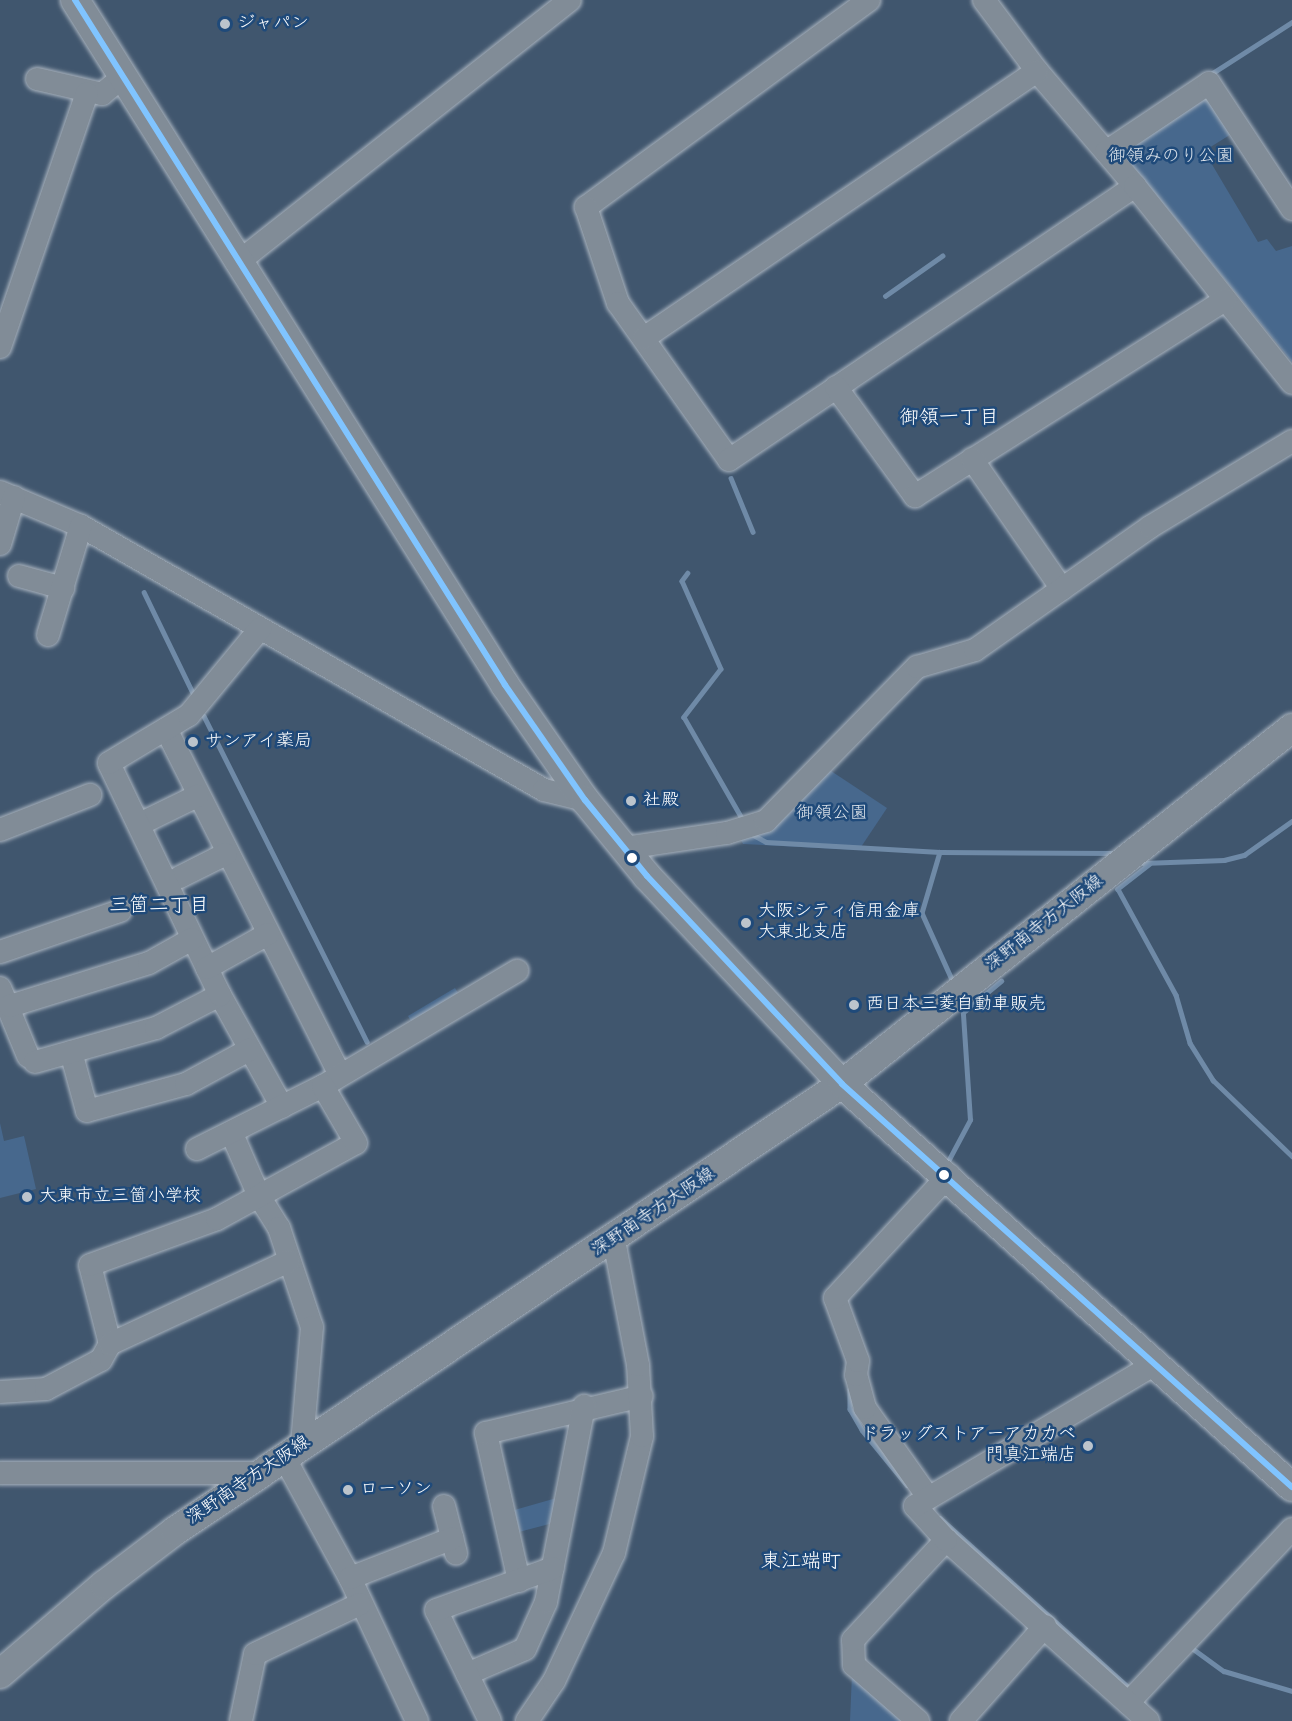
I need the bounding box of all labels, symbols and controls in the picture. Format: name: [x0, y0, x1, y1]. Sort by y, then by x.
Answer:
place label: ジャパン: [237, 13, 309, 35]
marker: ジャパン: [218, 17, 232, 31]
park label: 御領みのり公園: [1108, 146, 1234, 168]
district label: 御領一丁目: [899, 406, 999, 430]
place label: サンアイ薬局: [205, 731, 313, 753]
marker: サンアイ薬局: [186, 735, 200, 749]
place label: 社殿: [643, 790, 679, 812]
marker: 社殿: [624, 794, 638, 808]
park label: 御領公園: [796, 803, 868, 825]
unlabelled marker: [626, 852, 638, 864]
street label: 深野南寺方大阪線: [982, 871, 1108, 977]
district label: 三箇二丁目: [109, 894, 209, 918]
place label: 大阪シティ信用金庫 大東北支店: [758, 902, 920, 944]
marker: 大阪シティ信用金庫 大東北支店: [739, 916, 753, 930]
place label: 西日本三菱自動車販売: [866, 994, 1046, 1016]
marker: 西日本三菱自動車販売: [847, 998, 861, 1012]
street label: 深野南寺方大阪線: [588, 1164, 720, 1262]
unlabelled marker: [938, 1169, 950, 1181]
place label: 大東市立三箇小学校: [39, 1186, 201, 1208]
marker: 大東市立三箇小学校: [20, 1190, 34, 1204]
place label: ドラッグストアーアカカベ 門真江端店: [861, 1425, 1076, 1468]
street label: 深野南寺方大阪線: [183, 1432, 315, 1530]
marker: ドラッグストアーアカカベ 門真江端店: [1081, 1439, 1095, 1453]
place label: ローソン: [360, 1479, 432, 1501]
marker: ローソン: [341, 1483, 355, 1497]
district label: 東江端町: [761, 1550, 841, 1574]

